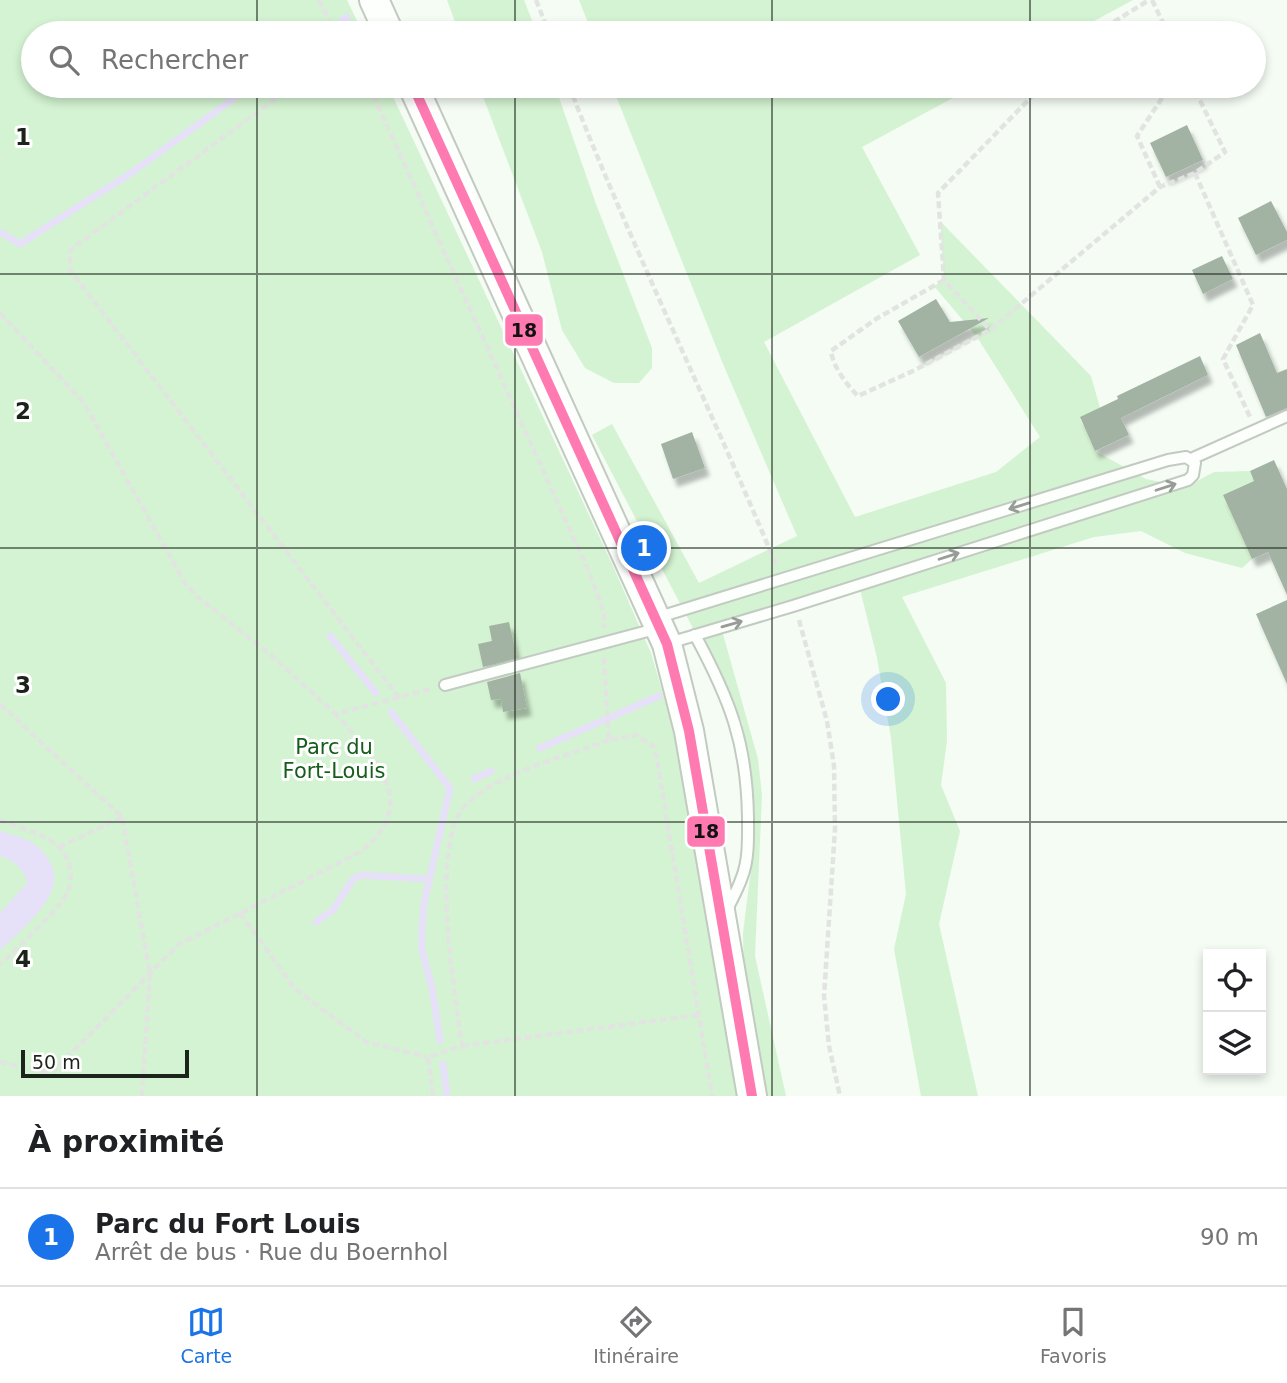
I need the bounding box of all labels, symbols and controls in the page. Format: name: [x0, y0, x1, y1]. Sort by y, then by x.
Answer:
search box: [21, 21, 1266, 98]
icon: search: [45, 41, 83, 79]
text: Rechercher: [101, 45, 248, 75]
text: 1: [15, 124, 31, 150]
line badge: 18: [504, 313, 544, 347]
text: 18: [511, 319, 537, 341]
text: 2: [15, 398, 31, 424]
one-way arrow: [1155, 480, 1177, 493]
one-way arrow: [1009, 500, 1031, 513]
pin: 1: [621, 522, 667, 574]
one-way arrow: [938, 549, 960, 562]
one-way arrow: [721, 616, 743, 629]
text: 3: [15, 672, 31, 698]
your location: [871, 682, 905, 716]
park label: Parc du Fort-Louis: [283, 735, 385, 783]
line badge: 18: [686, 815, 726, 848]
text: 18: [693, 820, 719, 842]
text: 4: [15, 946, 31, 972]
map controls: [1203, 949, 1266, 1075]
button: locate: [1203, 949, 1266, 1012]
button: layers: [1203, 1012, 1266, 1075]
scale bar: [21, 1047, 189, 1079]
text: 50 m: [32, 1051, 81, 1073]
text: À proximité: [28, 1124, 224, 1159]
text: Parc du Fort Louis: [95, 1209, 361, 1239]
text: 1: [43, 1224, 59, 1250]
text: 90 m: [1200, 1224, 1259, 1250]
text: Arrêt de bus · Rue du Boernhol: [95, 1239, 449, 1265]
tab: Carte: [180, 1303, 232, 1367]
tab: Itinéraire: [593, 1303, 679, 1367]
tab: Favoris: [1040, 1303, 1107, 1367]

